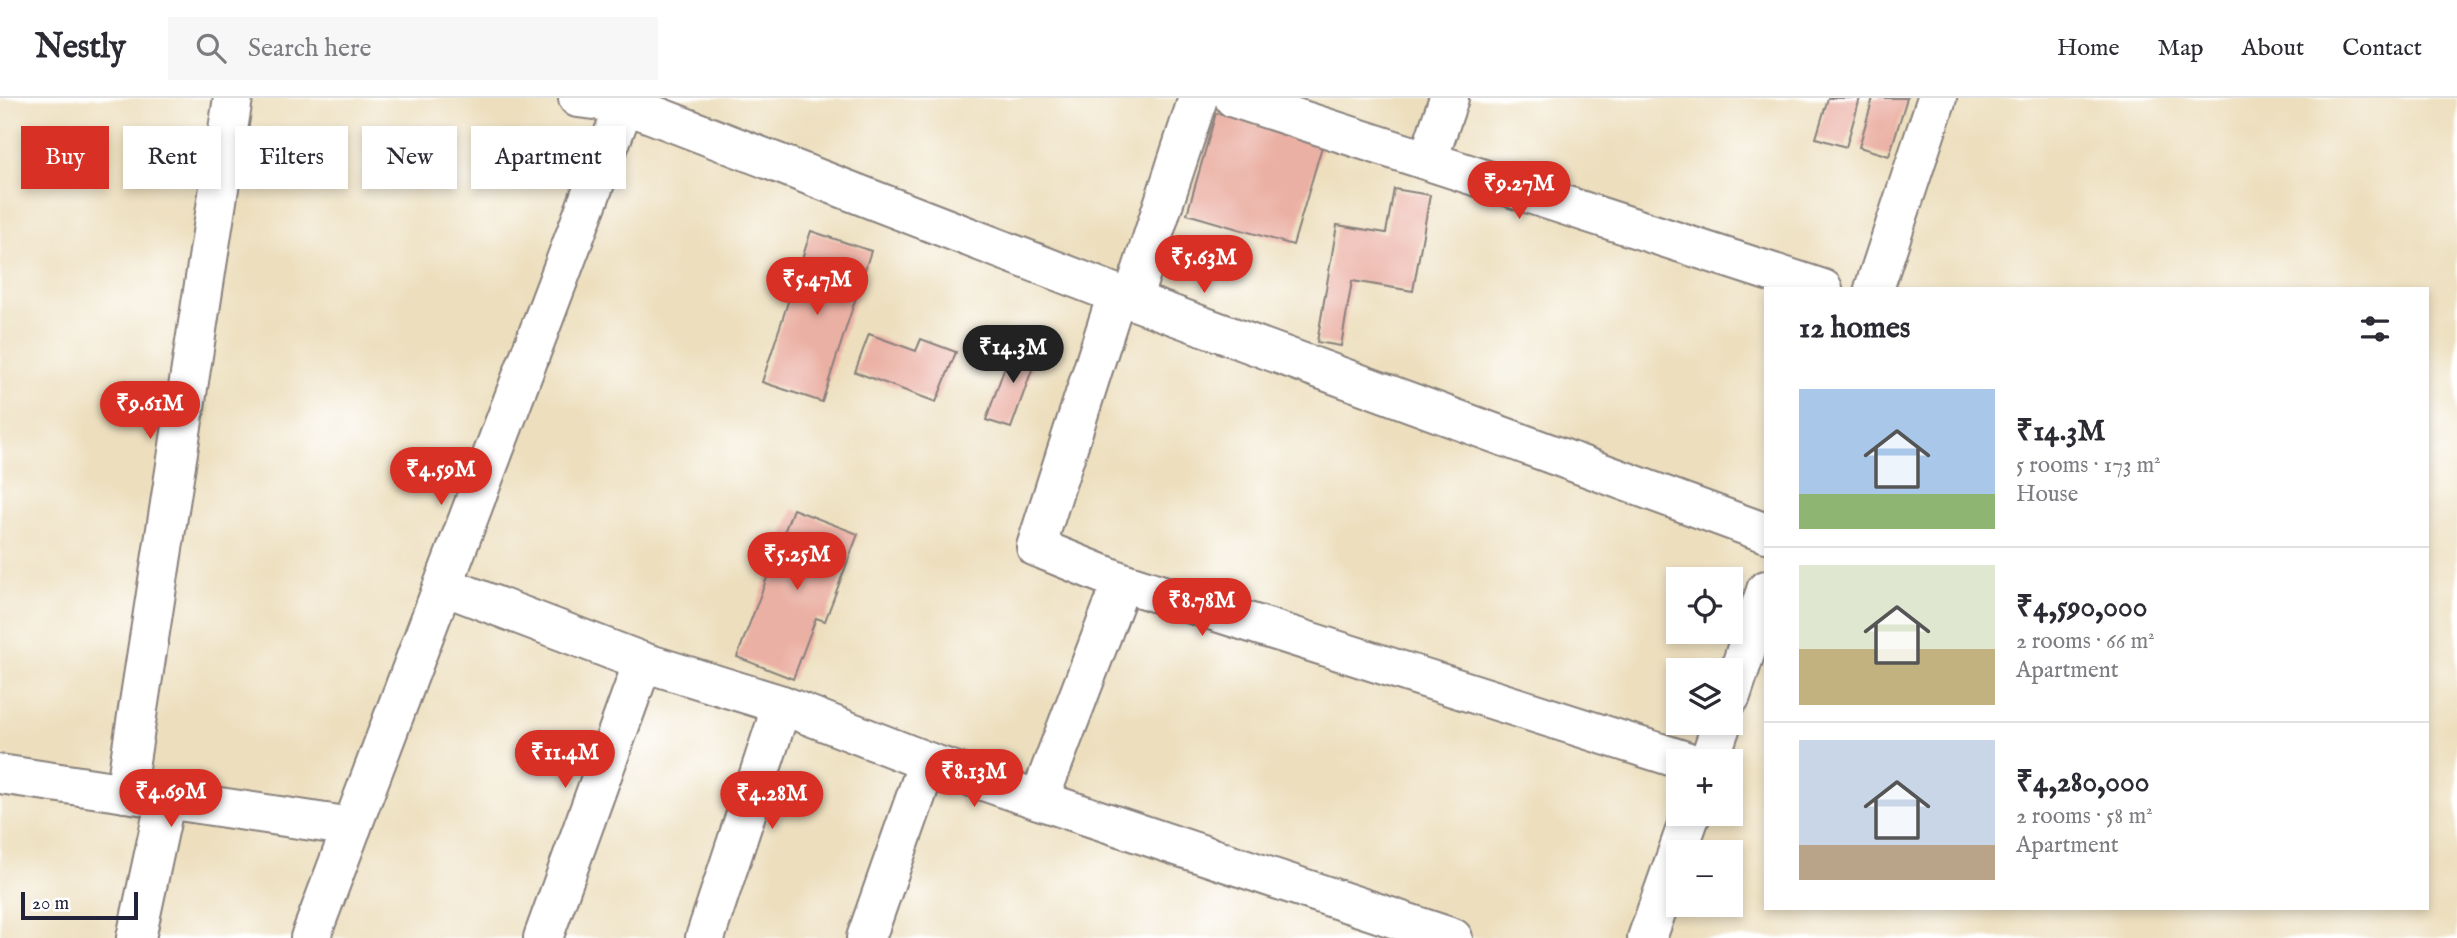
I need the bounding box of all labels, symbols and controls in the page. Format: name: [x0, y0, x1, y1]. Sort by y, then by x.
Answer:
search box: [168, 17, 658, 80]
text: Nestly: [35, 27, 126, 69]
icon: search: [192, 29, 230, 67]
text: Search here: [248, 32, 372, 65]
text: Home: [2057, 33, 2120, 64]
text: Map: [2158, 33, 2204, 64]
text: About: [2242, 33, 2304, 64]
text: Contact: [2342, 33, 2422, 64]
chip: Buy: [21, 126, 109, 189]
chip: Rent: [123, 126, 221, 189]
chip: Filters: [235, 126, 348, 189]
chip: New: [362, 126, 457, 189]
chip: Apartment: [471, 126, 626, 189]
pin: ₹9.27M: [1462, 162, 1576, 221]
text: ₹9.27M: [1483, 169, 1555, 198]
pin: ₹5.63M: [1147, 236, 1261, 295]
text: ₹5.63M: [1171, 243, 1237, 272]
pin: ₹5.47M: [760, 258, 874, 317]
text: ₹5.47M: [782, 265, 852, 294]
text: 12 homes: [1799, 310, 1910, 348]
icon: filters: [2356, 310, 2394, 348]
pin: ₹14.3M: [956, 326, 1070, 385]
text: ₹14.3M: [979, 333, 1047, 362]
pin: ₹9.61M: [93, 382, 207, 441]
text: ₹9.61M: [116, 389, 184, 418]
text: ₹14.3M: [2016, 413, 2106, 451]
icon: home: [1855, 417, 1939, 501]
pin: ₹4.59M: [384, 448, 498, 507]
text: 5 rooms · 173 m²: [2016, 451, 2161, 480]
text: ₹4.59M: [406, 455, 476, 484]
text: House: [2016, 480, 2078, 509]
pin: ₹5.25M: [740, 532, 854, 592]
text: ₹5.25M: [763, 540, 831, 569]
map controls: [1666, 567, 1743, 917]
button: locate: [1666, 567, 1743, 644]
pin: ₹8.78M: [1145, 578, 1259, 638]
text: ₹8.78M: [1168, 586, 1236, 615]
text: ₹4,590,000: [2016, 589, 2148, 627]
icon: home: [1855, 593, 1939, 677]
text: 2 rooms · 66 m²: [2016, 627, 2155, 656]
text: Apartment: [2016, 656, 2119, 685]
button: layers: [1666, 658, 1743, 735]
pin: ₹11.4M: [508, 730, 622, 790]
text: ₹11.4M: [531, 738, 599, 767]
button: +: [1666, 749, 1743, 826]
pin: ₹8.13M: [917, 750, 1031, 809]
text: ₹8.13M: [941, 757, 1007, 786]
text: ₹4,280,000: [2016, 764, 2149, 802]
icon: home: [1855, 768, 1939, 852]
pin: ₹4.69M: [114, 770, 228, 829]
pin: ₹4.28M: [715, 772, 829, 831]
text: ₹4.69M: [135, 777, 207, 806]
text: ₹4.28M: [736, 779, 808, 808]
text: 2 rooms · 58 m²: [2016, 802, 2153, 831]
text: Apartment: [2016, 831, 2119, 860]
button: −: [1666, 840, 1743, 917]
scale bar: [21, 889, 138, 921]
text: 20 m: [32, 892, 69, 916]

